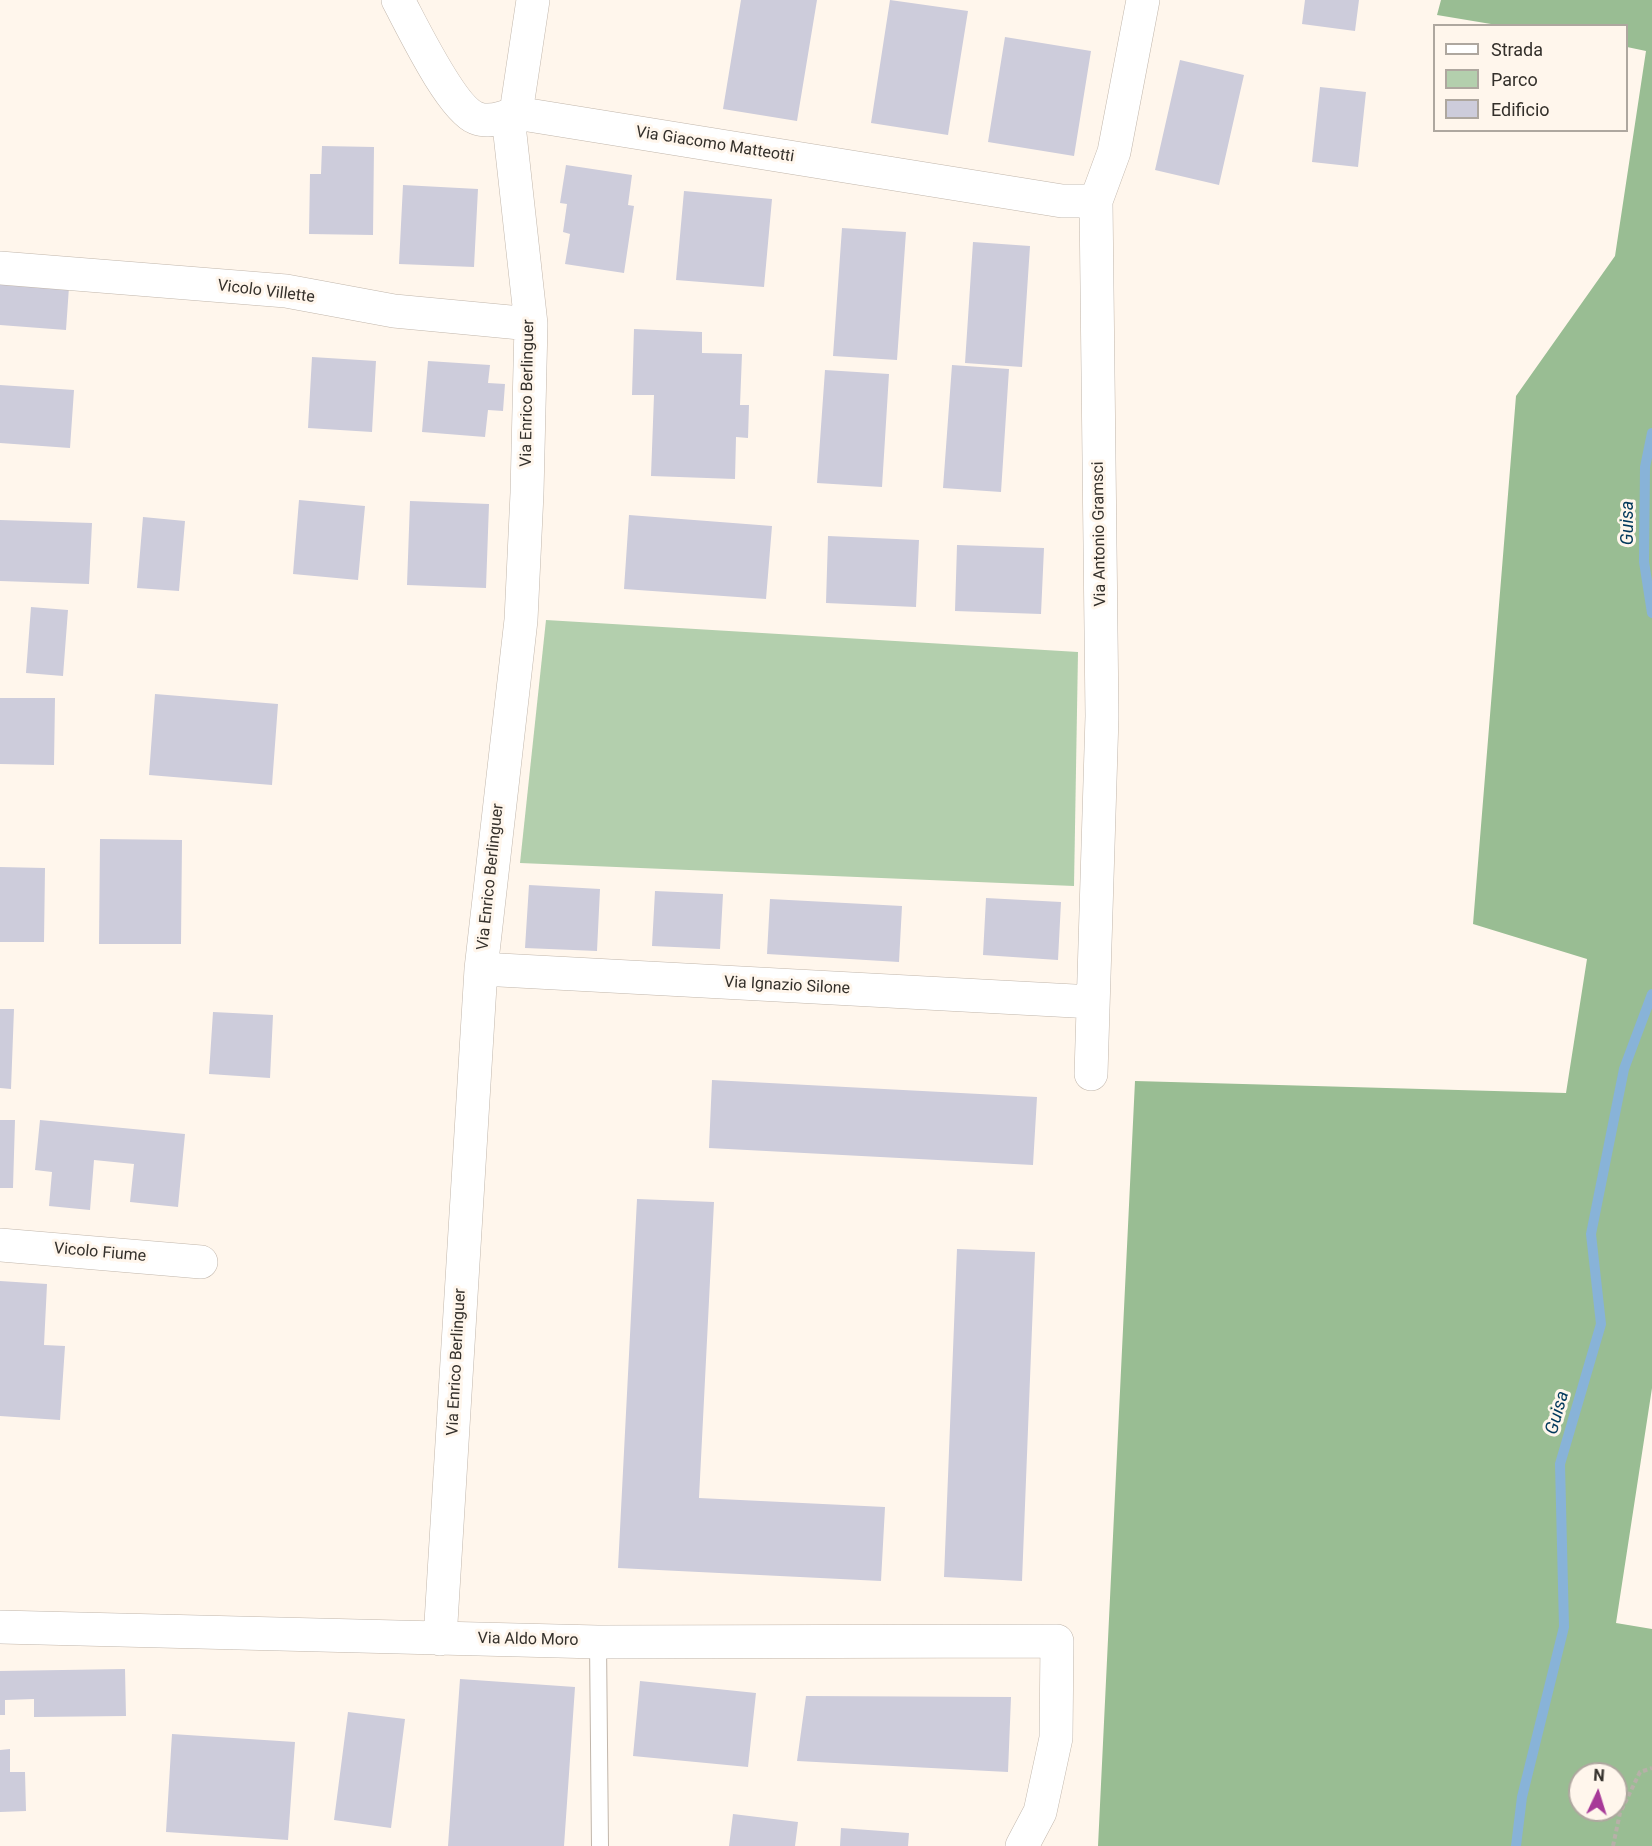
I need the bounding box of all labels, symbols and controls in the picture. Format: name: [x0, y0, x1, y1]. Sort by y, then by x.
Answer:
legend: [1433, 24, 1628, 132]
text: Strada: [1491, 39, 1543, 60]
text: Parco: [1491, 69, 1538, 90]
text: Edificio: [1491, 99, 1550, 120]
street label: Via Giacomo Matteotti: [634, 123, 796, 167]
street label: Vicolo Villette: [216, 277, 316, 307]
street label: Via Enrico Berlinguer: [517, 319, 539, 467]
street label: Via Antonio Gramsci: [1089, 461, 1111, 607]
water label: Guisa: [1617, 501, 1639, 545]
street label: Via Enrico Berlinguer: [474, 803, 508, 951]
street label: Via Ignazio Silone: [723, 973, 851, 999]
street label: Vicolo Fiume: [53, 1239, 147, 1267]
street label: Via Enrico Berlinguer: [444, 1288, 470, 1436]
water label: Guisa: [1542, 1389, 1574, 1437]
street label: Via Aldo Moro: [478, 1630, 578, 1650]
north arrow: [1568, 1762, 1628, 1822]
text: N: [1593, 1766, 1605, 1785]

